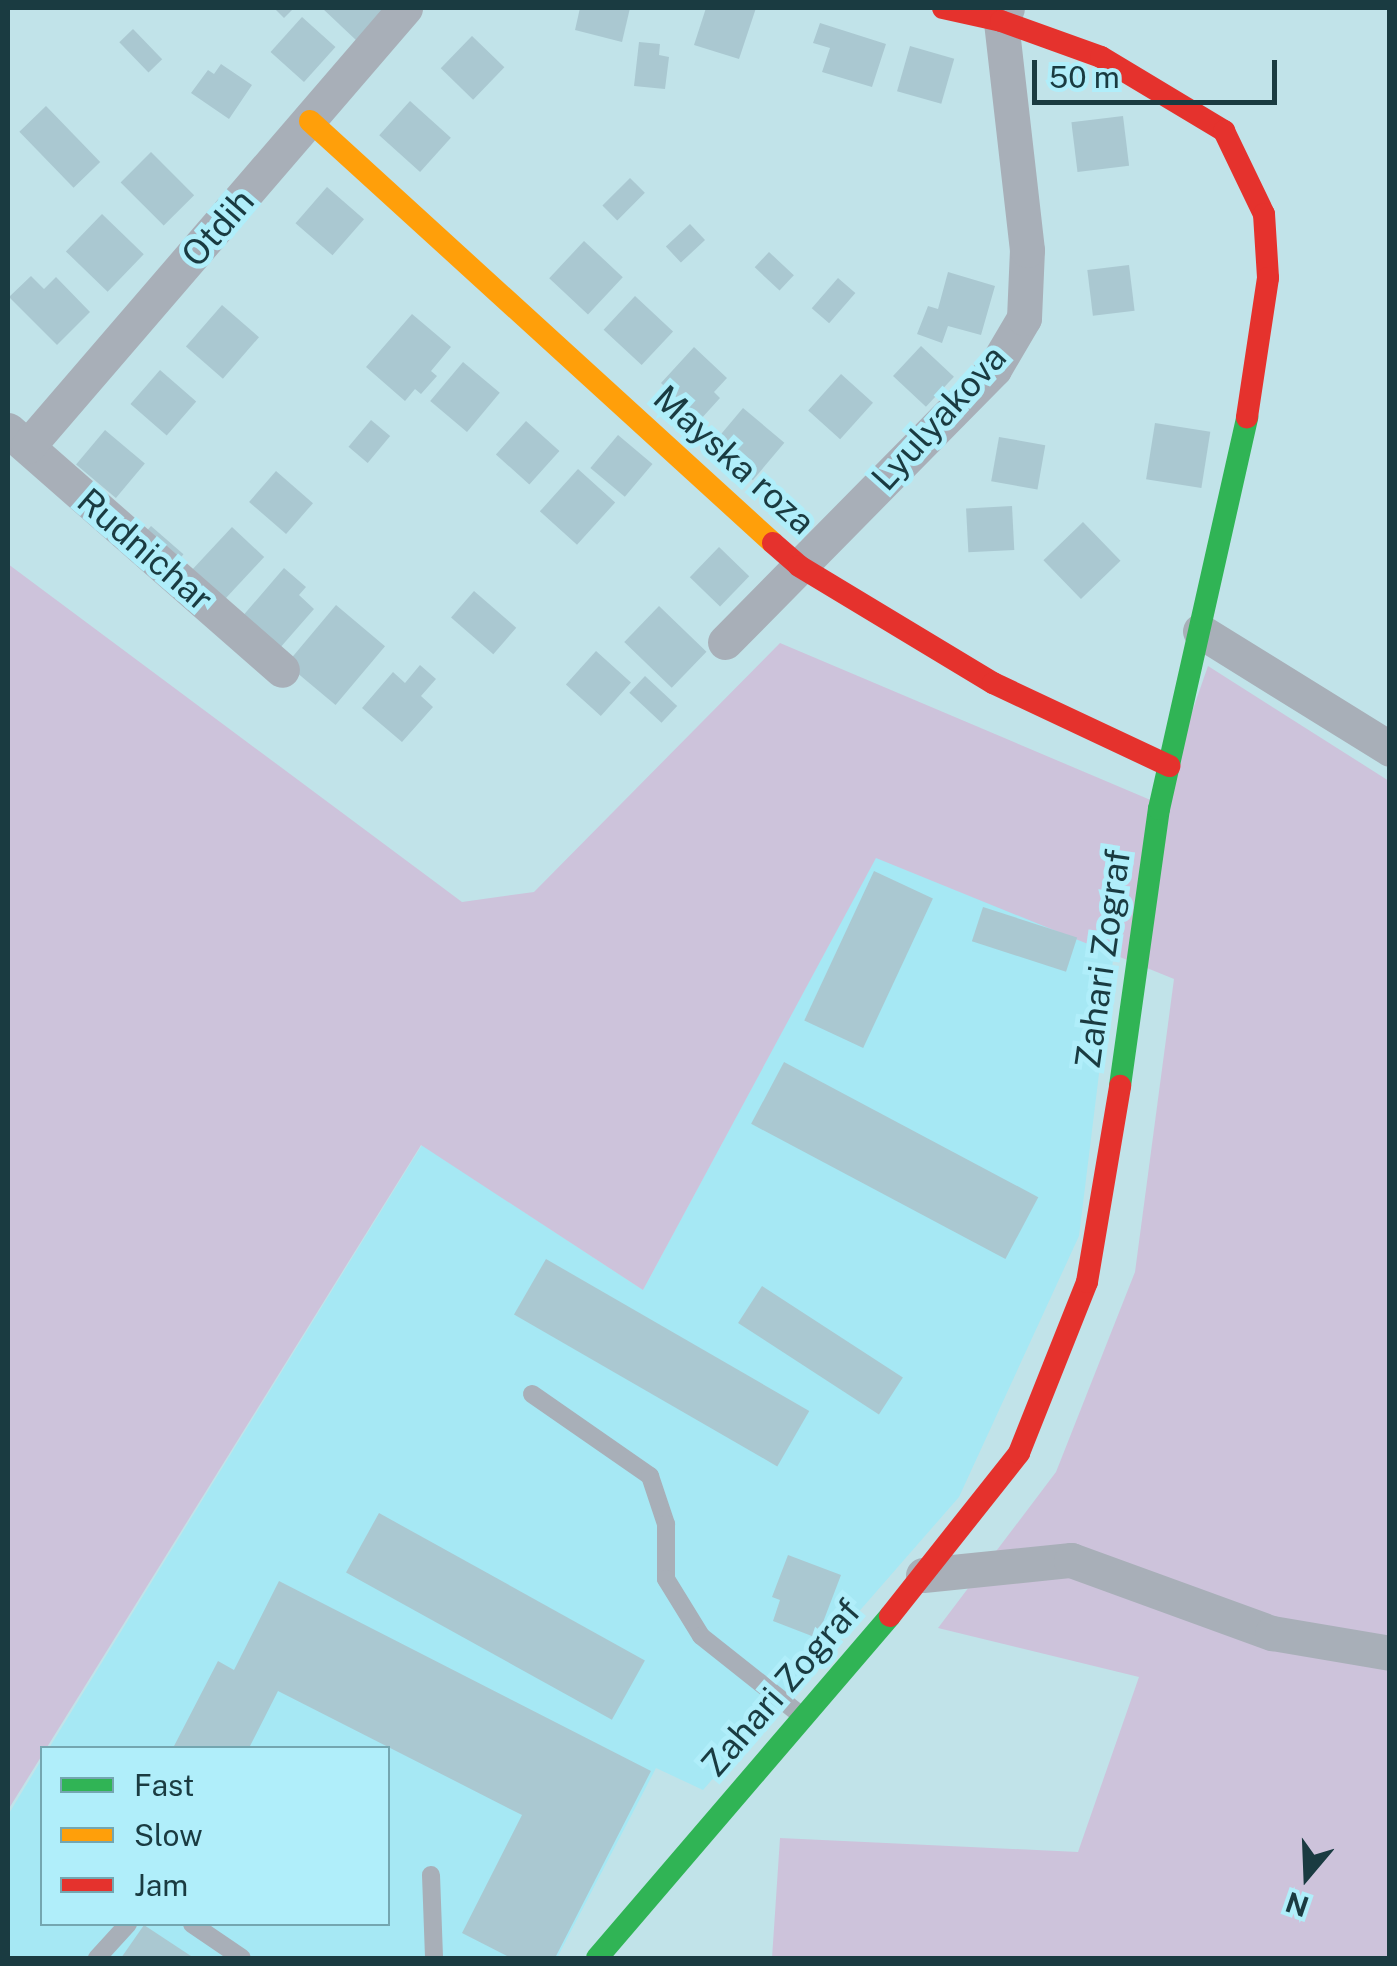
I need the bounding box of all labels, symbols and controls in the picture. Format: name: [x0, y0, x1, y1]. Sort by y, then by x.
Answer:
scale bar: [1037, 40, 1282, 102]
text: 50 m: [1049, 59, 1120, 95]
street label: Otdih: [173, 181, 263, 275]
street label: Lyulyakova: [863, 337, 1015, 499]
street label: Mayska roza: [645, 377, 823, 543]
street label: Rudnichar: [69, 480, 221, 620]
street label: Zahari Zograf: [1067, 847, 1139, 1071]
street label: Zahari Zograf: [693, 1591, 869, 1785]
legend: [40, 1746, 390, 1926]
text: Fast: [134, 1767, 194, 1803]
text: Slow: [134, 1817, 203, 1853]
north arrow: [1257, 1826, 1357, 1926]
text: Jam: [134, 1867, 188, 1903]
text: N: [1281, 1886, 1313, 1924]

